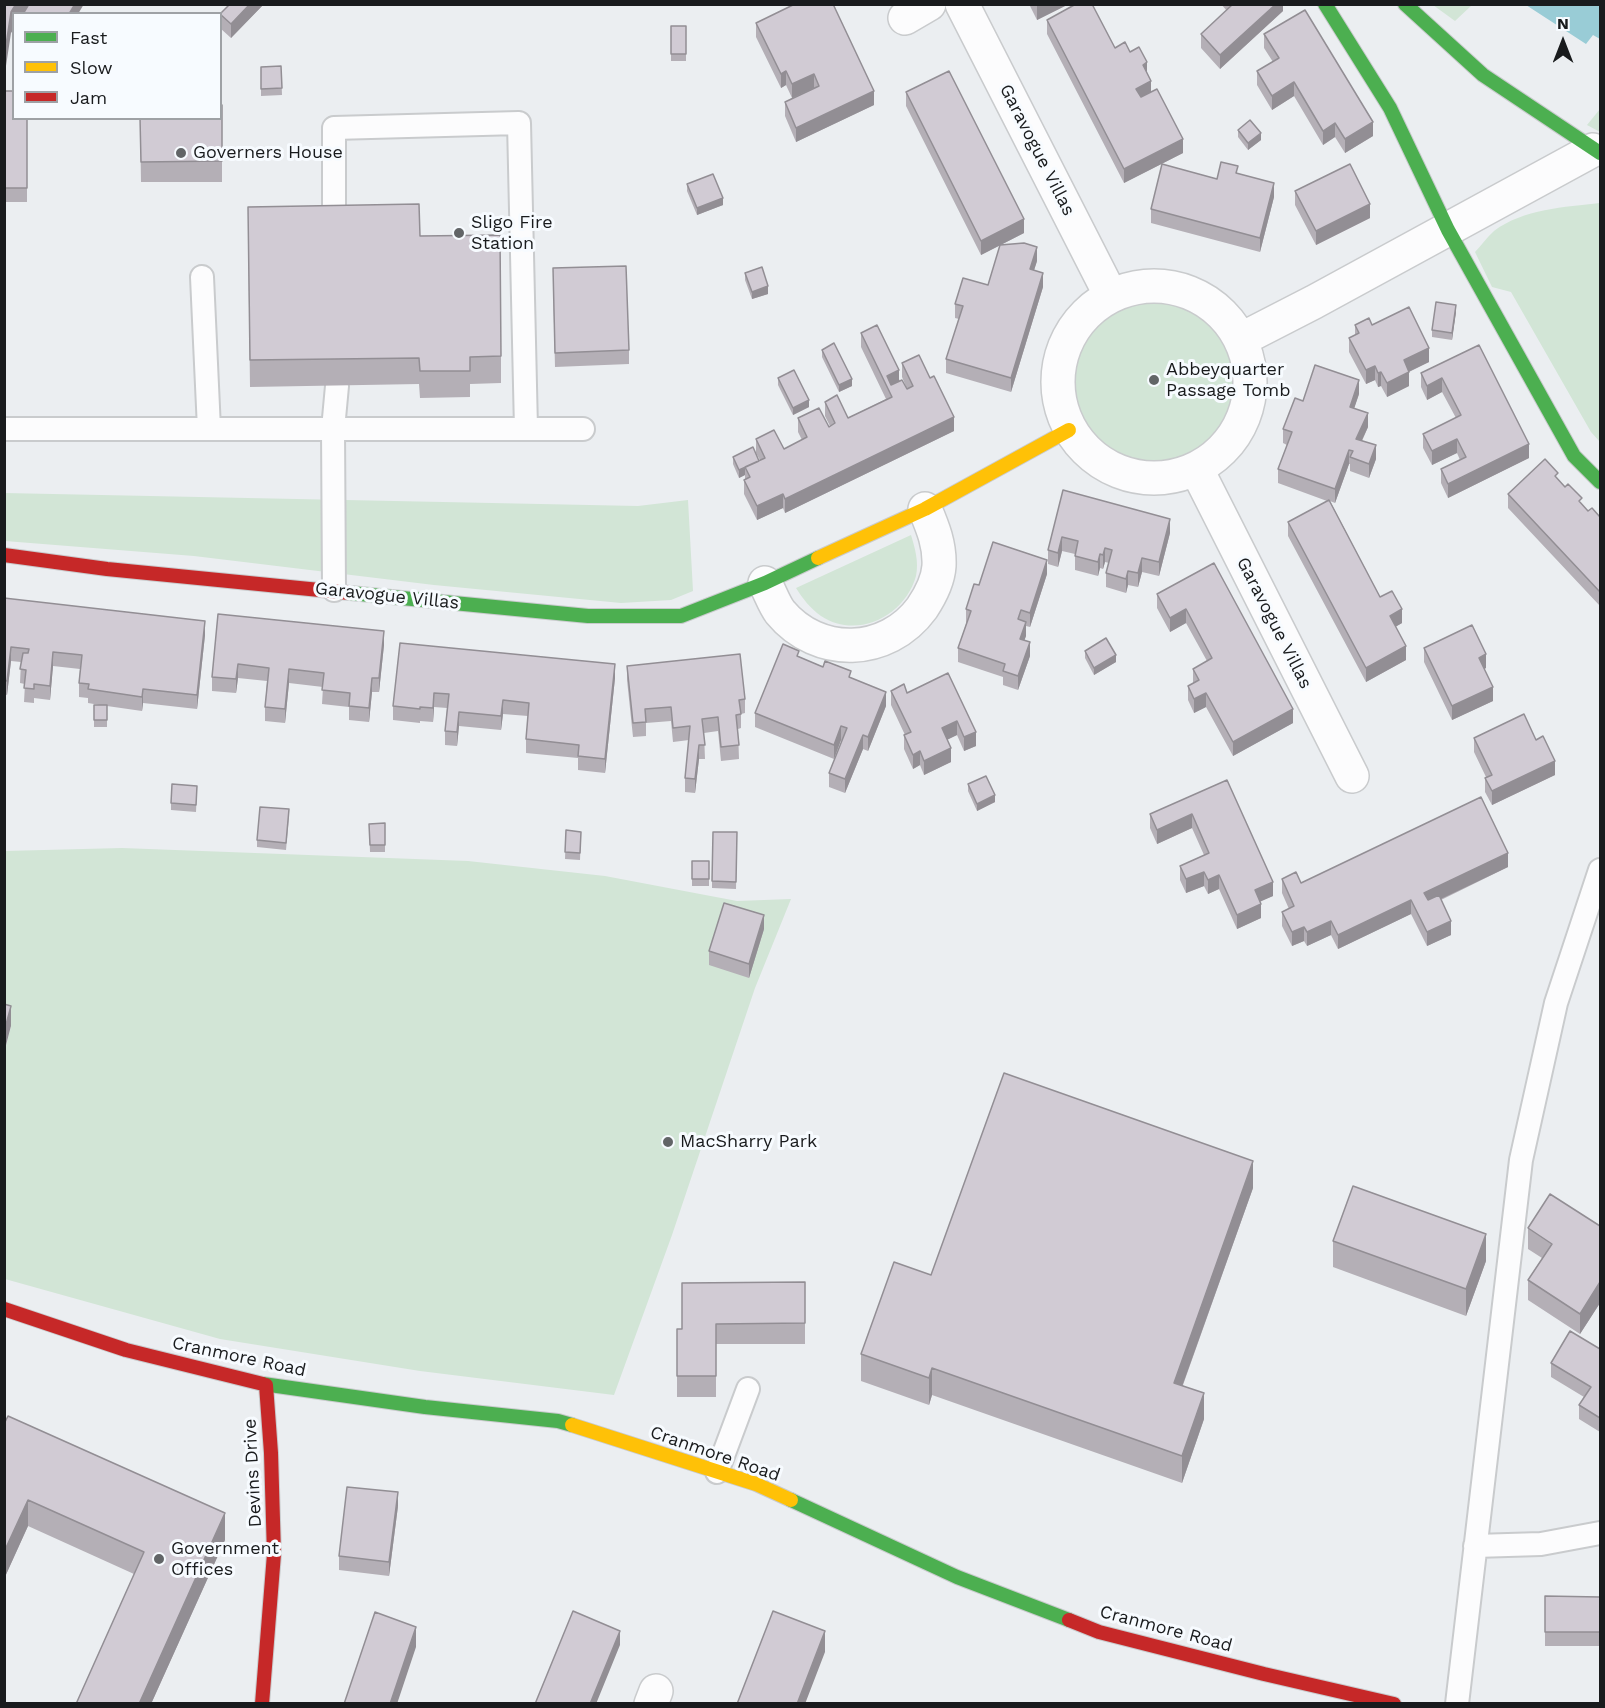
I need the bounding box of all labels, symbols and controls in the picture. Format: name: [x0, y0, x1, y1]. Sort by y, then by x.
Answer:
legend: [12, 12, 222, 120]
north arrow: [1533, 12, 1593, 72]
text: N: [1557, 14, 1569, 33]
text: Fast: [70, 27, 107, 48]
text: Slow: [70, 57, 113, 78]
street label: Garavogue Villas: [995, 81, 1079, 219]
text: Jam: [70, 87, 107, 108]
place label: Governers House: [193, 142, 343, 164]
marker: Governers House: [174, 146, 188, 160]
place label: Sligo Fire Station: [471, 212, 553, 254]
marker: Sligo Fire Station: [452, 226, 466, 240]
place label: Abbeyquarter Passage Tomb: [1166, 359, 1291, 401]
marker: Abbeyquarter Passage Tomb: [1147, 373, 1161, 387]
street label: Garavogue Villas: [1232, 554, 1316, 692]
street label: Garavogue Villas: [314, 578, 460, 614]
place label: MacSharry Park: [680, 1131, 817, 1153]
marker: MacSharry Park: [661, 1135, 675, 1149]
street label: Cranmore Road: [170, 1332, 308, 1382]
street label: Devins Drive: [239, 1418, 267, 1528]
street label: Cranmore Road: [647, 1422, 783, 1486]
place label: Government Offices: [171, 1538, 279, 1580]
marker: Government Offices: [152, 1552, 166, 1566]
street label: Cranmore Road: [1097, 1601, 1235, 1657]

